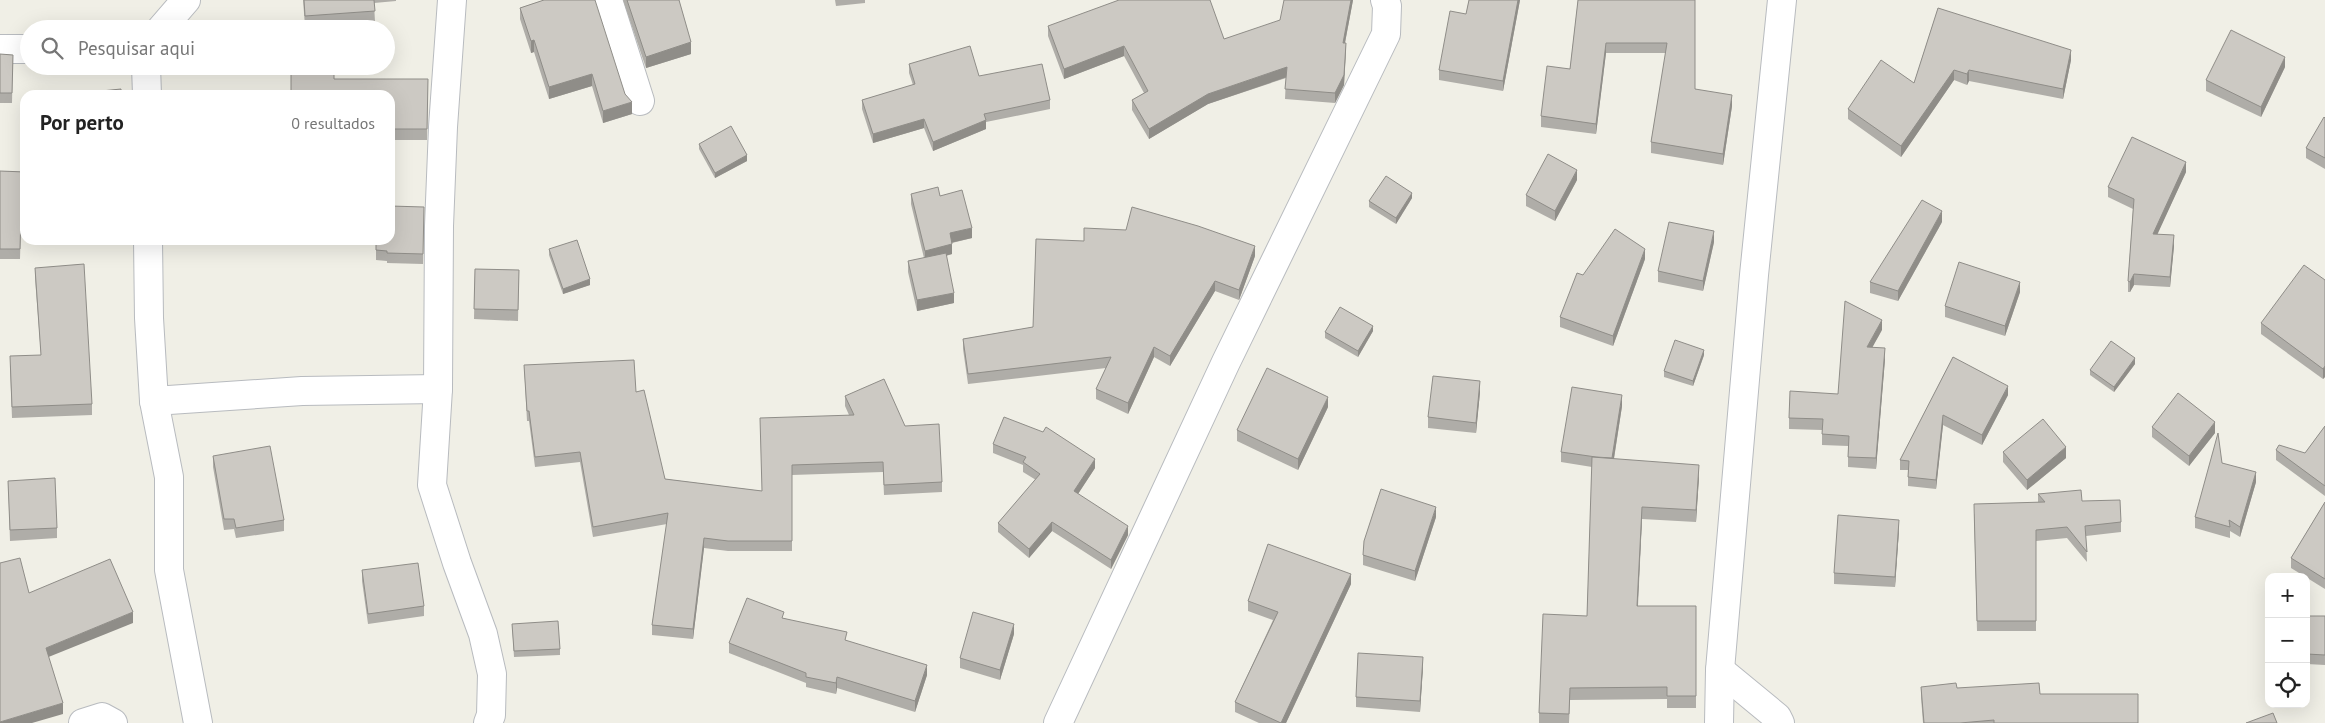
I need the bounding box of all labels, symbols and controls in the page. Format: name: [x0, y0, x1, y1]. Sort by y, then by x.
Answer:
search box: [20, 20, 395, 75]
icon: search: [38, 34, 66, 62]
text: Pesquisar aqui: [78, 36, 195, 60]
text: Por perto: [40, 109, 124, 136]
text: 0 resultados: [291, 113, 375, 133]
map controls: [2265, 573, 2310, 708]
button: +: [2265, 573, 2310, 618]
button: −: [2265, 618, 2310, 663]
button: locate: [2265, 663, 2310, 708]

